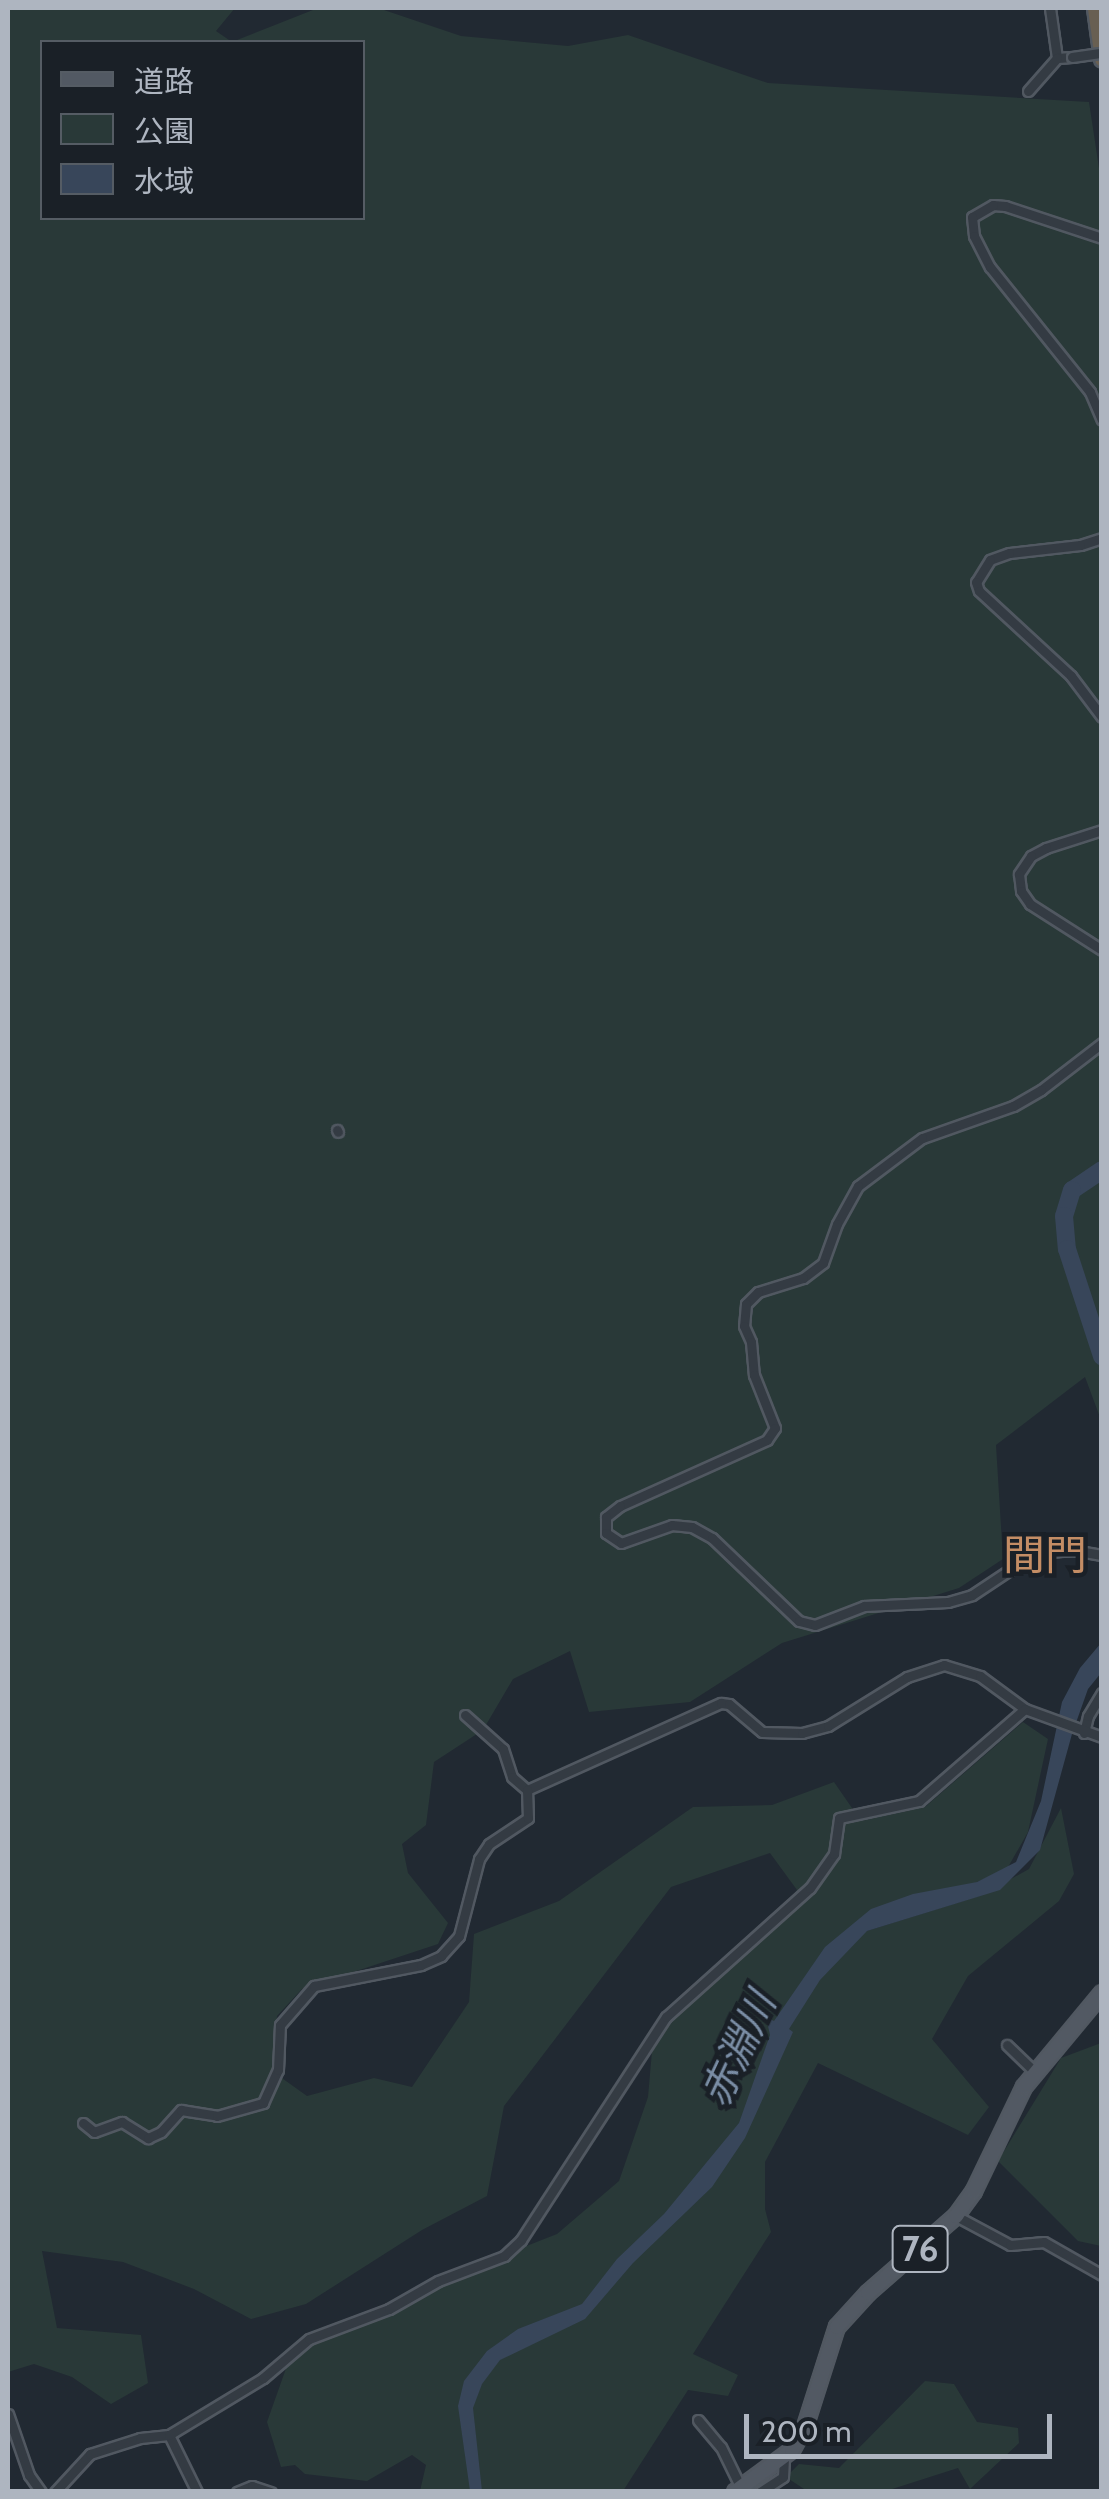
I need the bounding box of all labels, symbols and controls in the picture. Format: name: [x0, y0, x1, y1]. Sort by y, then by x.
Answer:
legend: [40, 40, 365, 220]
text: 道路: [134, 63, 194, 100]
text: 公園: [134, 113, 194, 150]
text: 水域: [134, 163, 194, 200]
district label: 間門: [1003, 1530, 1087, 1580]
water label: 赤淵川: [691, 1984, 785, 2114]
road number: 76: [890, 2219, 950, 2279]
scale bar: [749, 2394, 1056, 2456]
text: 200 m: [761, 2413, 852, 2450]

